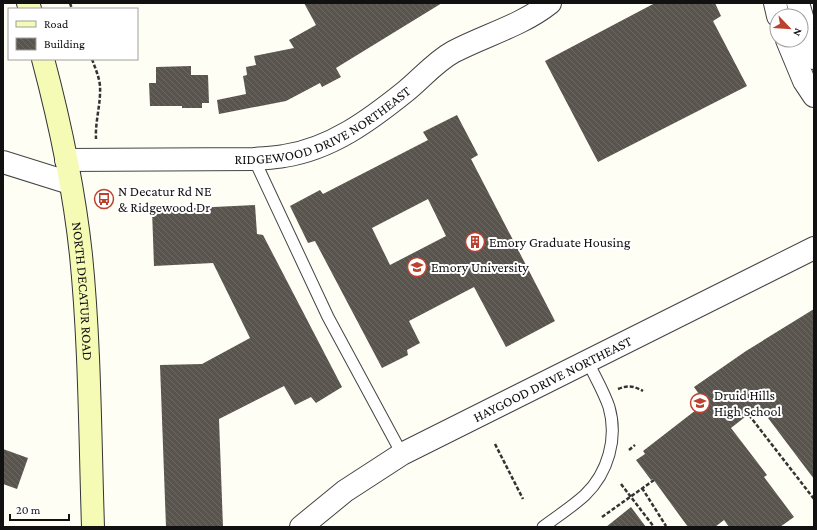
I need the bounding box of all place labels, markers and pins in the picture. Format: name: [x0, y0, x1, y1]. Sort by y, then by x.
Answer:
place label: N Decatur Rd NE & Ridgewood Dr: [118, 183, 212, 215]
bus stop icon: N Decatur Rd NE & Ridgewood Dr: [93, 188, 115, 210]
building icon: Emory Graduate Housing: [464, 231, 486, 253]
place label: Emory Graduate Housing: [489, 234, 631, 250]
school or university icon: Emory University: [406, 256, 428, 278]
place label: Emory University: [431, 259, 529, 275]
place label: Druid Hills High School: [714, 387, 781, 419]
school or university icon: Druid Hills High School: [689, 392, 711, 414]

